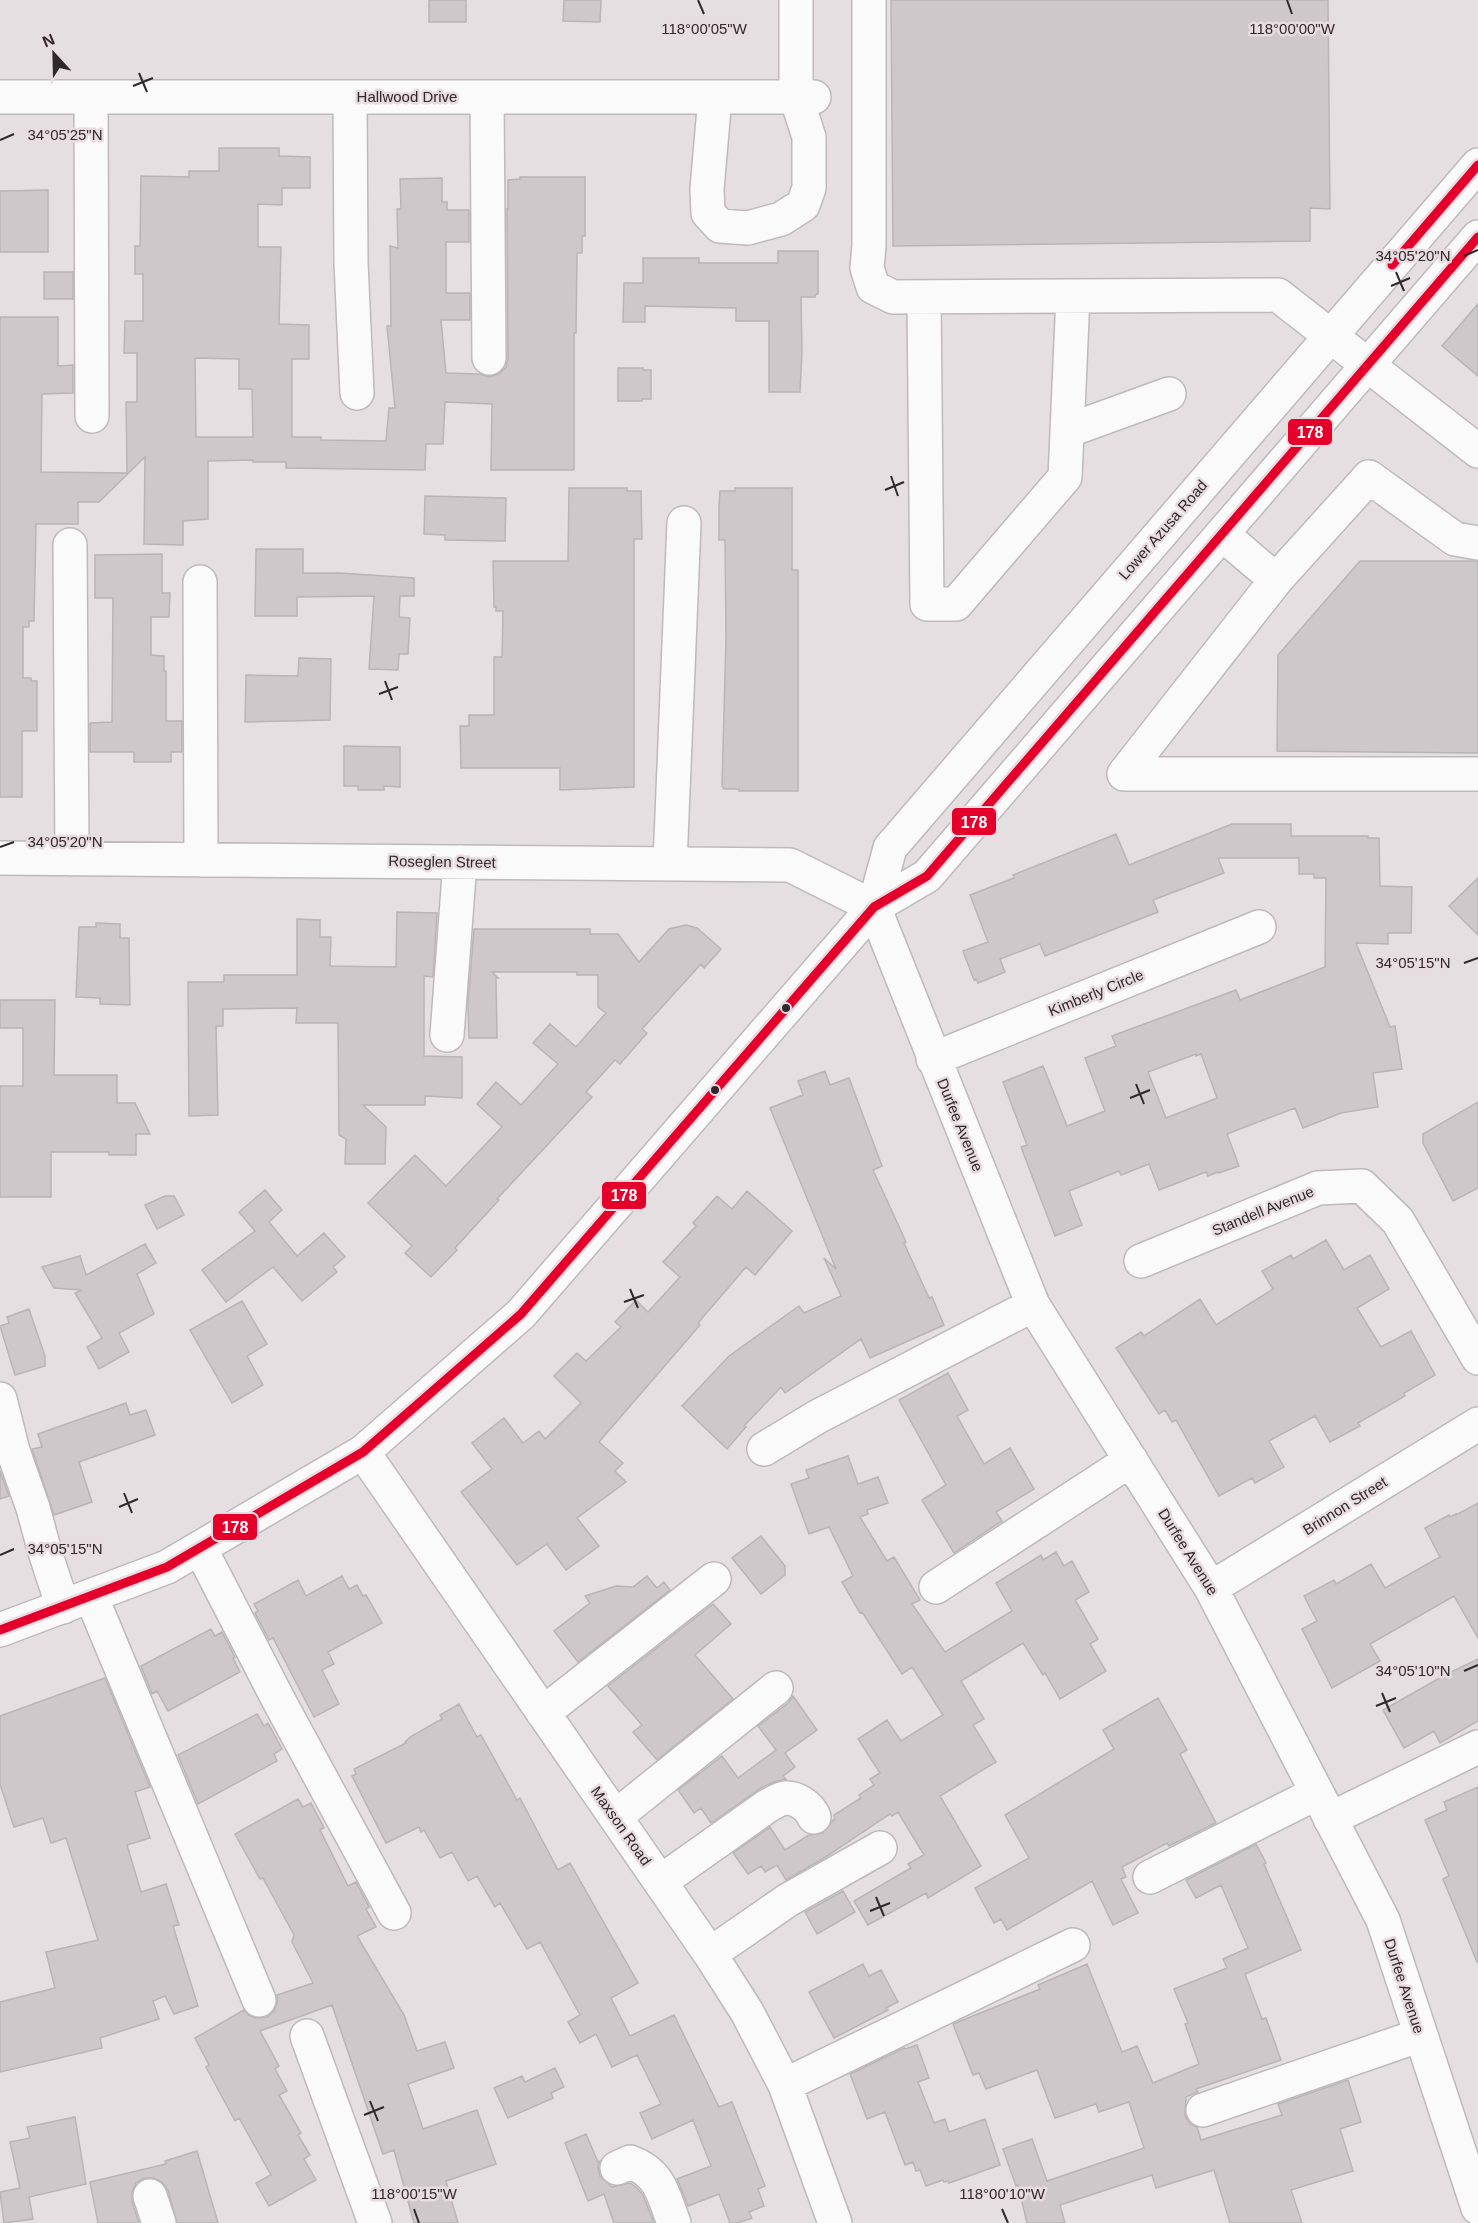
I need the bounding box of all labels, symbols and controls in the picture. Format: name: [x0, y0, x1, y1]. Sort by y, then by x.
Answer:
text: 118°00'05"W: [661, 20, 748, 37]
text: 118°00'00"W: [1249, 20, 1336, 37]
north arrow: [24, 24, 84, 84]
text: N: [40, 31, 57, 51]
street label: Hallwood Drive: [357, 88, 457, 105]
text: 34°05'25"N: [27, 126, 103, 143]
text: 34°05'20"N: [1375, 247, 1451, 264]
line badge: 178: [1287, 418, 1333, 446]
text: 178: [1297, 424, 1323, 441]
street label: Lower Azusa Road: [1115, 477, 1210, 583]
line badge: 178: [951, 807, 997, 836]
text: 178: [961, 814, 987, 831]
text: 34°05'20"N: [27, 833, 103, 850]
street label: Roseglen Street: [388, 852, 497, 871]
text: 34°05'15"N: [1375, 954, 1451, 971]
street label: Kimberly Circle: [1046, 966, 1146, 1019]
unlabelled marker: [780, 1002, 792, 1014]
street label: Durfee Avenue: [934, 1076, 987, 1174]
unlabelled marker: [709, 1084, 721, 1096]
line badge: 178: [601, 1181, 647, 1210]
street label: Standell Avenue: [1209, 1182, 1316, 1239]
text: 178: [611, 1187, 637, 1204]
street label: Brinnon Street: [1300, 1473, 1391, 1538]
street label: Durfee Avenue: [1155, 1505, 1222, 1598]
line badge: 178: [212, 1513, 258, 1541]
text: 178: [222, 1519, 248, 1536]
text: 34°05'15"N: [27, 1540, 103, 1557]
text: 34°05'10"N: [1375, 1662, 1451, 1679]
street label: Maxson Road: [588, 1783, 655, 1868]
street label: Durfee Avenue: [1381, 1936, 1428, 2036]
text: 118°00'15"W: [371, 2185, 458, 2202]
text: 118°00'10"W: [959, 2185, 1046, 2202]

